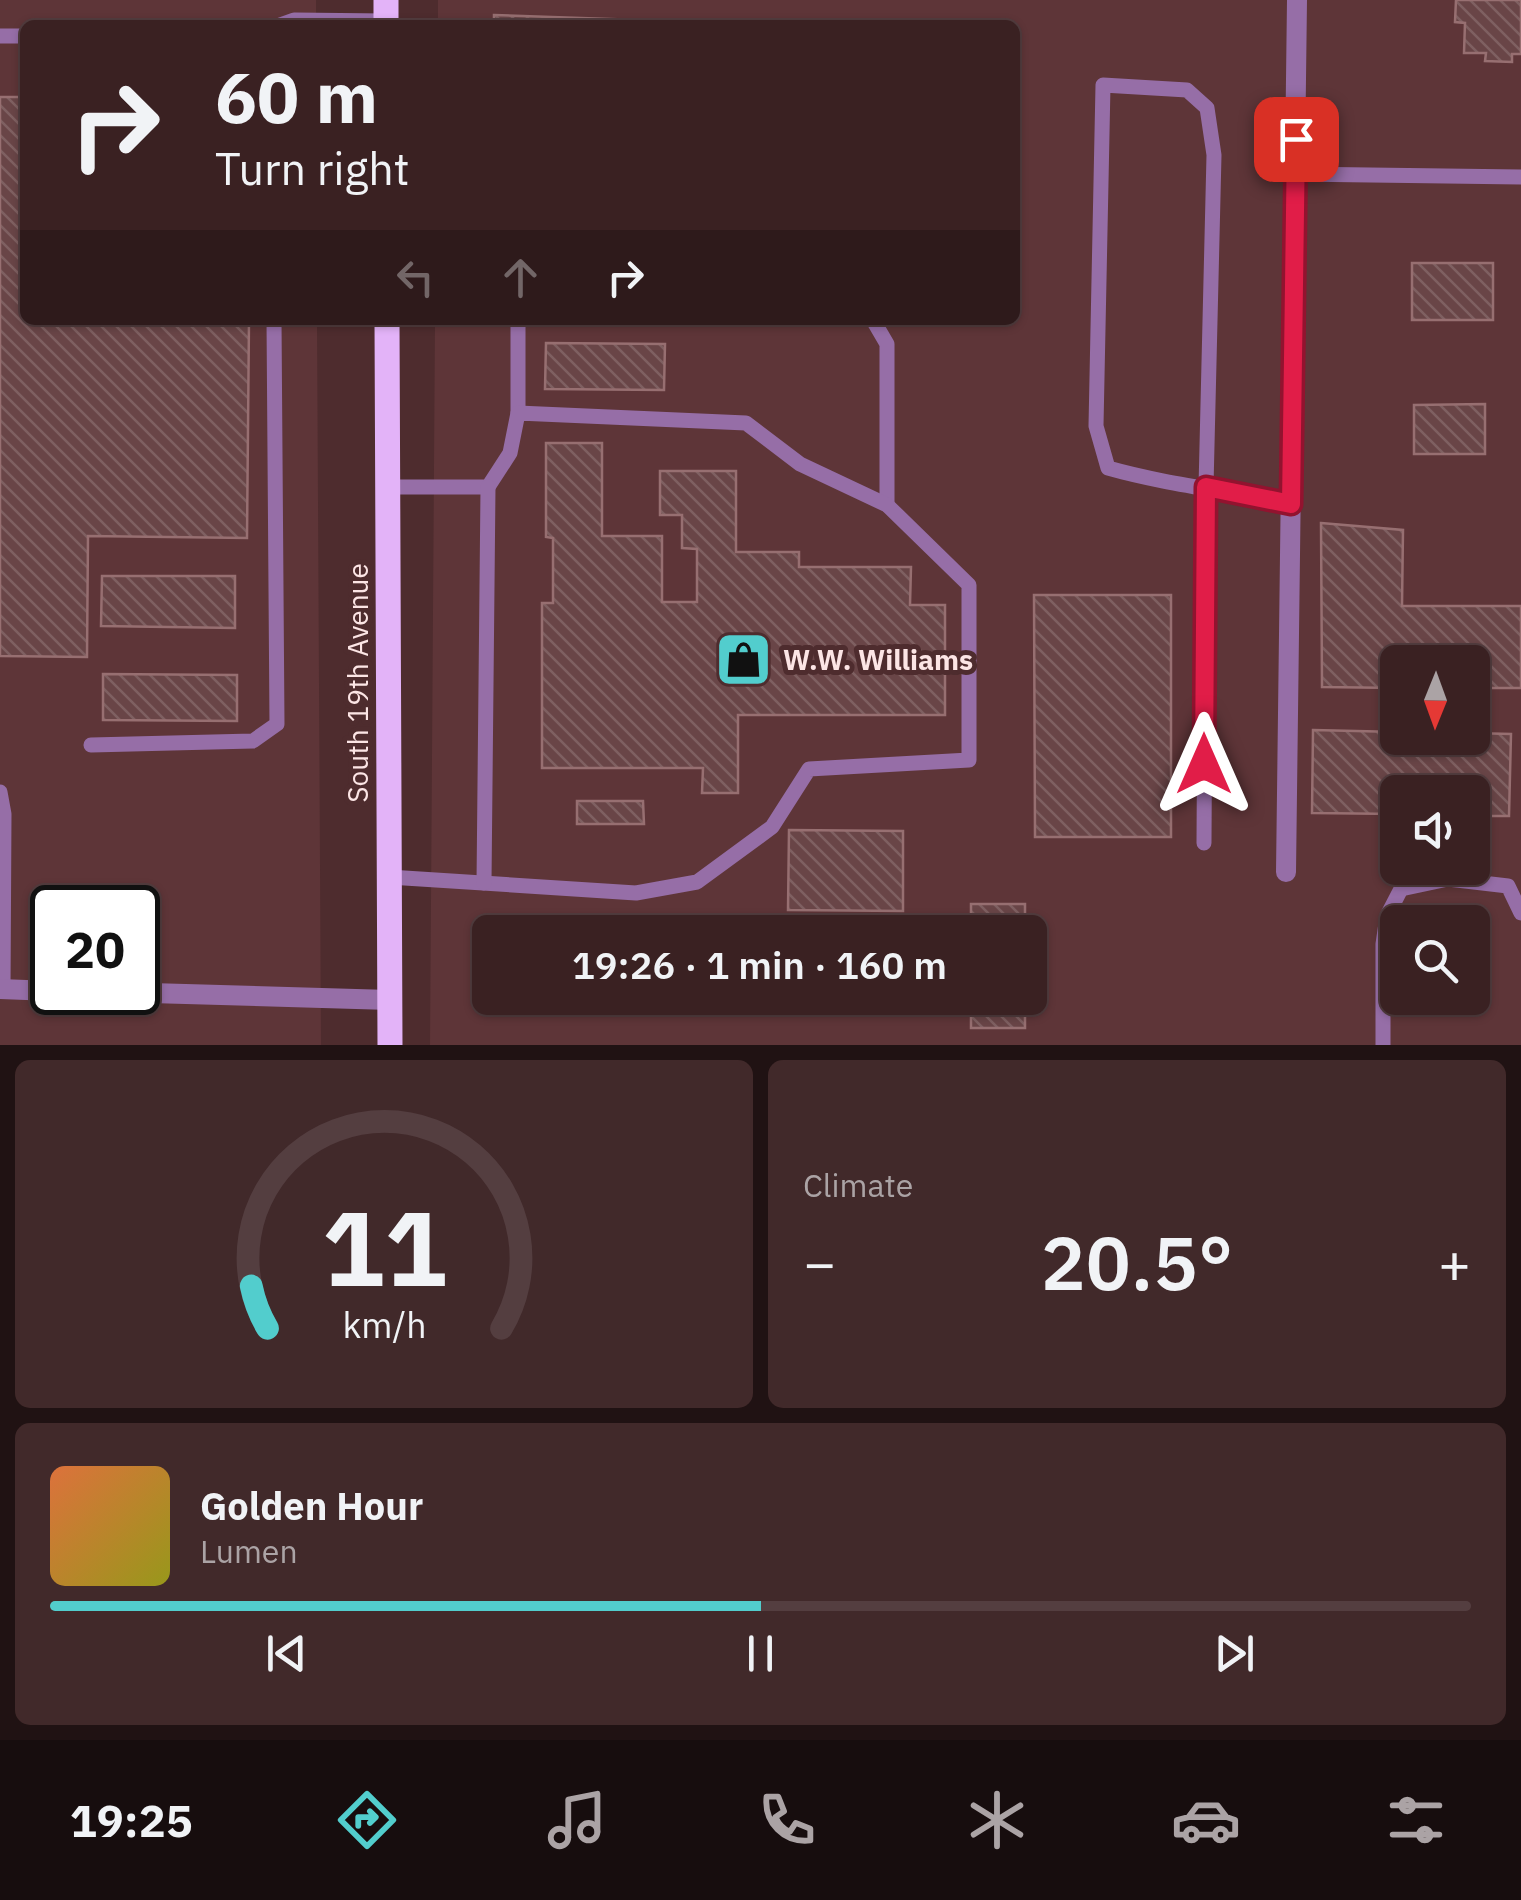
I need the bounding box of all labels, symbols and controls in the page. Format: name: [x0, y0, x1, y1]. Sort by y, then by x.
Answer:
text: 60 m: [215, 51, 378, 142]
icon: right: [50, 60, 180, 190]
pin: [1254, 97, 1339, 182]
icon: arrive: [1269, 112, 1324, 167]
text: Turn right: [215, 139, 410, 197]
icon: left: [388, 250, 443, 305]
icon: ahead: [493, 250, 548, 305]
icon: right: [598, 250, 653, 305]
street label: South 19th Avenue: [339, 563, 376, 803]
shop icon: W.W. Williams: [714, 630, 774, 690]
place label: W.W. Williams: [783, 641, 973, 678]
north arrow: [1380, 645, 1490, 755]
map controls: [1380, 645, 1490, 1015]
position arrow: [1152, 712, 1256, 816]
button: sound: [1380, 775, 1490, 885]
speed limit sign: 20: [30, 885, 160, 1015]
button: search: [1380, 905, 1490, 1015]
text: 19:26 · 1 min · 160 m: [572, 940, 947, 989]
text: Climate: [803, 1164, 913, 1206]
text: 11: [322, 1179, 446, 1315]
text: 20.5°: [1041, 1213, 1233, 1311]
text: −: [803, 1227, 836, 1298]
text: +: [1438, 1227, 1471, 1298]
text: km/h: [342, 1301, 426, 1348]
text: Golden Hour: [200, 1481, 423, 1530]
text: Lumen: [200, 1530, 298, 1572]
icon: previous: [259, 1626, 314, 1681]
icon: pause: [733, 1626, 788, 1681]
icon: next: [1207, 1626, 1262, 1681]
icon: directions: [332, 1785, 402, 1855]
icon: music: [542, 1785, 612, 1855]
icon: phone: [752, 1785, 822, 1855]
icon: climate: [962, 1785, 1032, 1855]
icon: car: [1171, 1785, 1241, 1855]
icon: filters: [1381, 1785, 1451, 1855]
text: 19:25: [70, 1791, 193, 1849]

